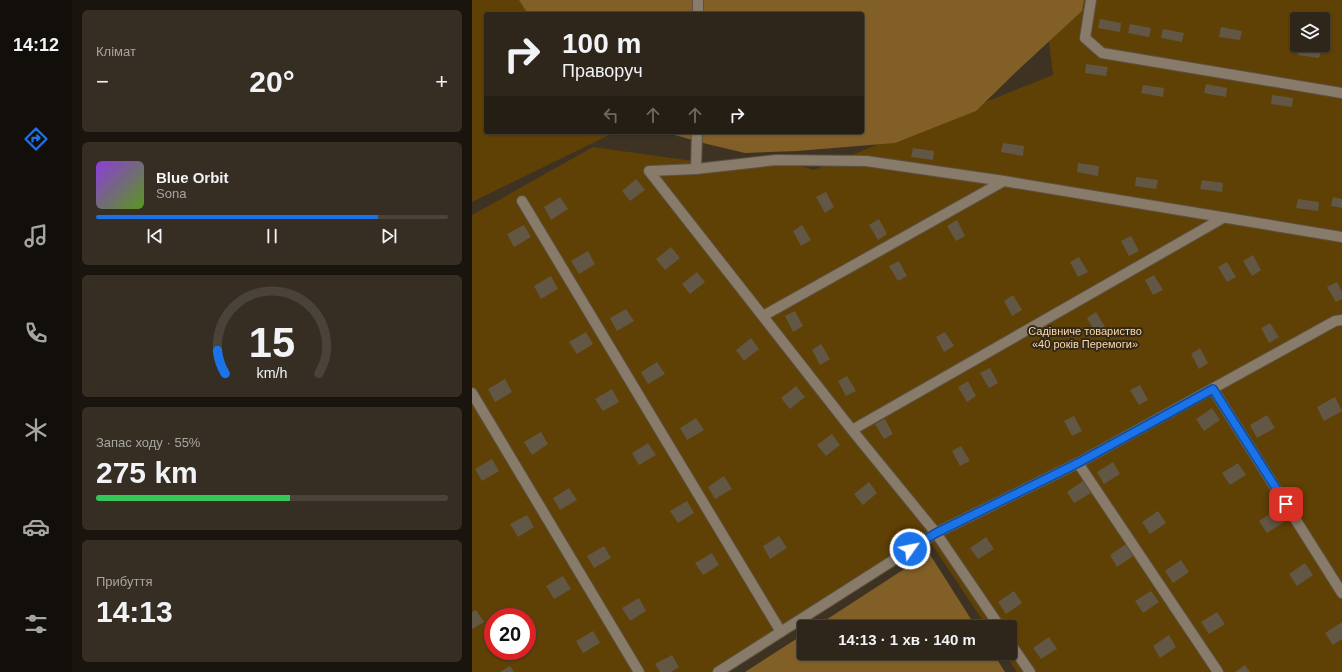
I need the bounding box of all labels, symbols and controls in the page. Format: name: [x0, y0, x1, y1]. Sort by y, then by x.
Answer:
map controls: [1290, 12, 1330, 52]
button: layers: [1290, 12, 1330, 52]
icon: right: [496, 28, 548, 80]
text: 100 m: [562, 28, 641, 59]
text: 14:12: [13, 35, 59, 55]
text: Клімат: [96, 44, 136, 59]
text: Праворуч: [562, 61, 643, 81]
text: 20°: [249, 65, 295, 98]
text: −: [96, 69, 109, 94]
text: +: [435, 69, 448, 94]
icon: left: [600, 104, 622, 126]
icon: ahead: [642, 104, 664, 126]
icon: ahead: [684, 104, 706, 126]
icon: right: [726, 104, 748, 126]
icon: directions: [22, 125, 50, 153]
text: Blue Orbit: [156, 169, 229, 186]
text: Sona: [156, 186, 186, 201]
icon: music: [22, 222, 50, 250]
icon: previous: [144, 225, 166, 247]
icon: pause: [261, 225, 283, 247]
icon: next: [378, 225, 400, 247]
icon: phone: [22, 319, 50, 347]
text: 15: [249, 319, 295, 366]
park label: Садівниче товариство «40 років Перемоги»: [1028, 325, 1142, 350]
text: km/h: [257, 365, 288, 381]
icon: climate: [22, 416, 50, 444]
text: Запас ходу · 55%: [96, 435, 200, 450]
text: 275 km: [96, 456, 198, 489]
pin: [1269, 487, 1303, 521]
icon: arrive: [1275, 493, 1297, 515]
icon: car: [22, 513, 50, 541]
position arrow: [889, 528, 931, 570]
text: Прибуття: [96, 574, 152, 589]
text: 14:13: [96, 595, 173, 628]
speed limit sign: 20: [484, 608, 536, 660]
icon: filters: [22, 610, 50, 638]
text: 14:13 · 1 хв · 140 m: [838, 631, 976, 648]

